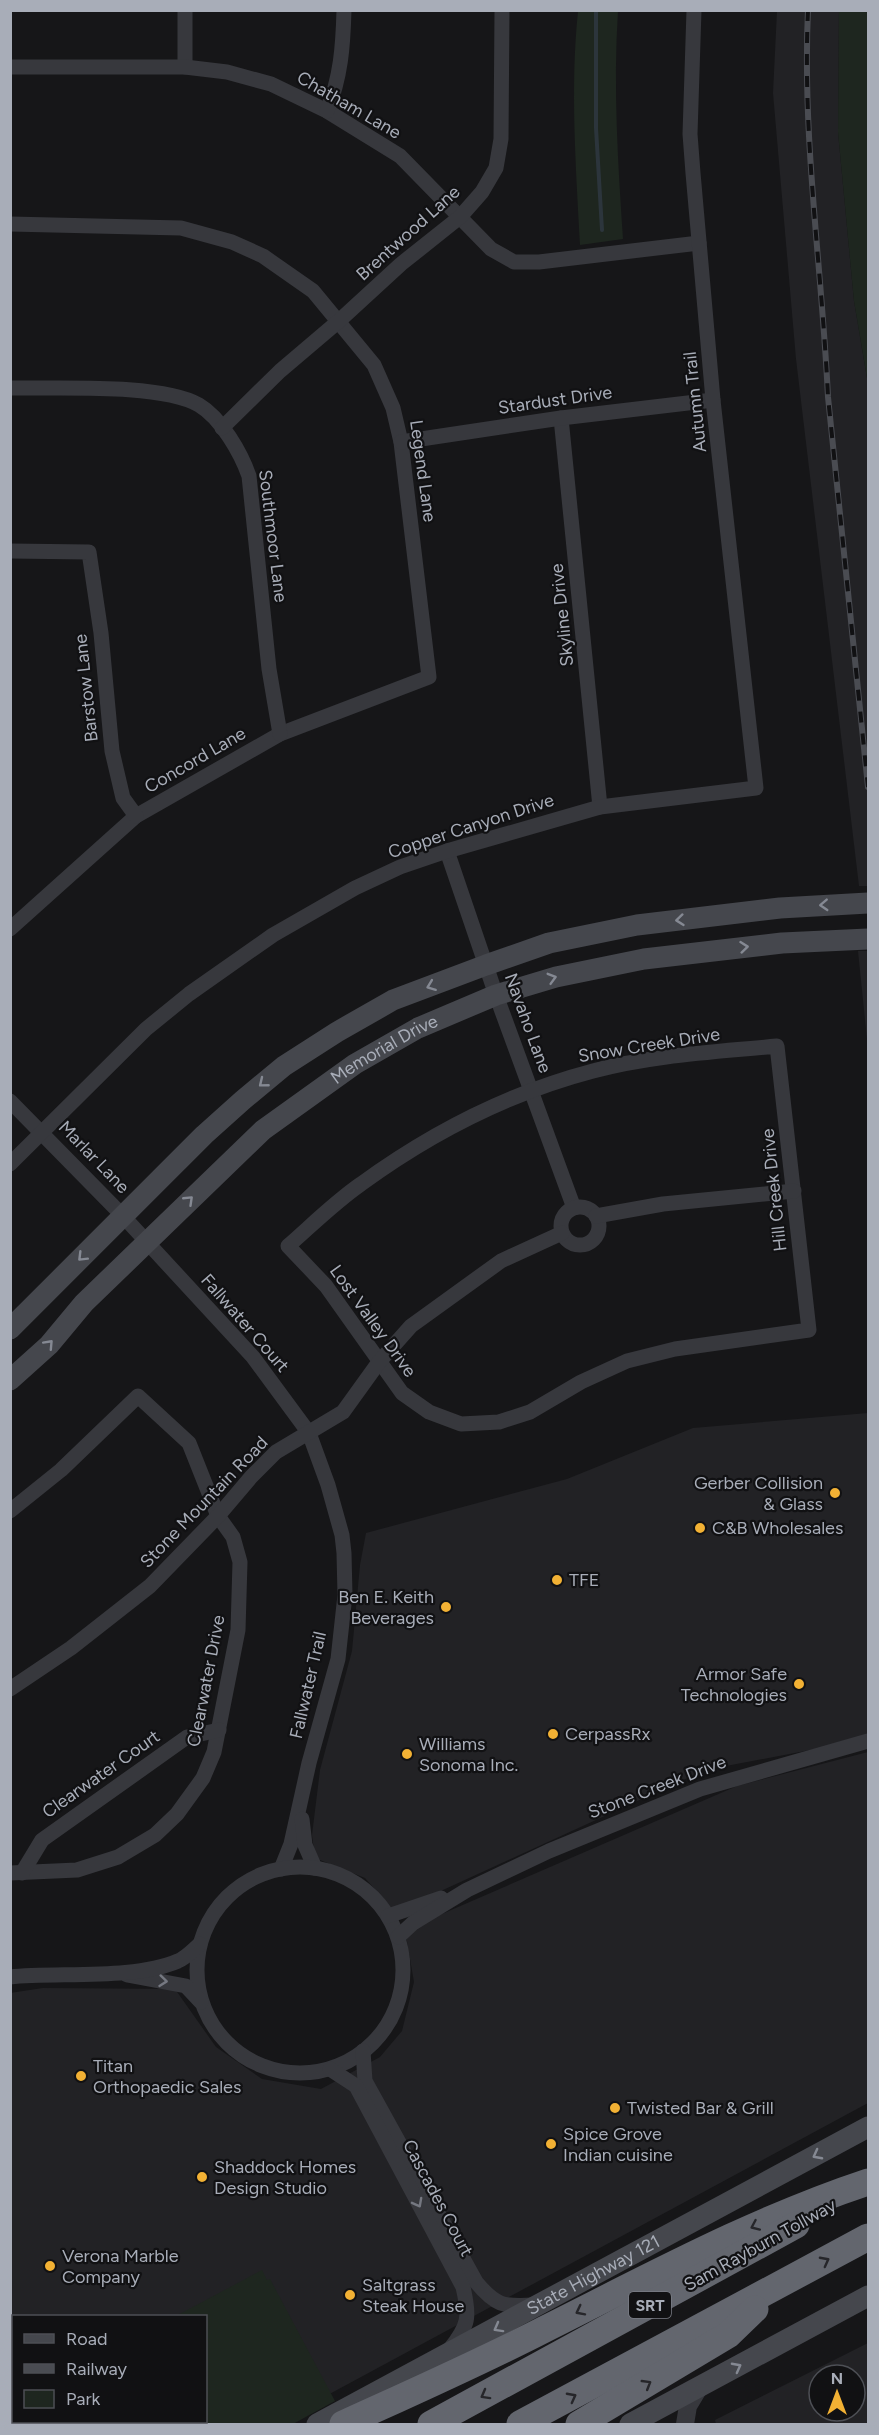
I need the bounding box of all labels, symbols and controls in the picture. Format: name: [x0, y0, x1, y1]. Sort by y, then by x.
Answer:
street label: Chatham Lane: [293, 66, 405, 144]
street label: Brentwood Lane: [352, 181, 465, 285]
street label: Autumn Trail: [679, 350, 711, 454]
street label: Stardust Drive: [497, 381, 614, 419]
street label: Legend Lane: [405, 418, 441, 524]
street label: Southmoor Lane: [254, 468, 292, 604]
street label: Skyline Drive: [546, 562, 578, 668]
street label: Barstow Lane: [69, 633, 103, 743]
street label: Concord Lane: [141, 722, 250, 798]
street label: Copper Canyon Drive: [385, 789, 557, 863]
one-way arrow: [820, 899, 829, 912]
one-way arrow: [676, 913, 685, 926]
one-way arrow: [739, 942, 748, 954]
street label: Navaho Lane: [500, 970, 556, 1076]
one-way arrow: [546, 973, 556, 986]
one-way arrow: [426, 978, 437, 991]
street label: Memorial Drive: [326, 1010, 441, 1089]
street label: Snow Creek Drive: [576, 1023, 722, 1067]
one-way arrow: [259, 1076, 270, 1087]
street label: Marlar Lane: [54, 1116, 134, 1198]
street label: Hill Creek Drive: [757, 1127, 791, 1253]
one-way arrow: [181, 1197, 192, 1208]
one-way arrow: [78, 1251, 89, 1261]
street label: Lost Valley Drive: [325, 1261, 421, 1382]
street label: Fallwater Court: [196, 1269, 294, 1377]
one-way arrow: [42, 1340, 53, 1351]
street label: Stone Mountain Road: [136, 1432, 272, 1572]
place label: Gerber Collision & Glass: [694, 1472, 823, 1515]
marker: Gerber Collision & Glass: [828, 1486, 842, 1500]
place label: C&B Wholesales: [712, 1517, 843, 1539]
marker: C&B Wholesales: [693, 1521, 707, 1535]
place label: TFE: [569, 1569, 599, 1591]
marker: TFE: [550, 1573, 564, 1587]
place label: Ben E. Keith Beverages: [338, 1586, 434, 1629]
marker: Ben E. Keith Beverages: [439, 1600, 453, 1614]
street label: Clearwater Drive: [182, 1613, 230, 1749]
street label: Fallwater Trail: [285, 1629, 331, 1741]
place label: Armor Safe Technologies: [681, 1663, 787, 1706]
marker: Armor Safe Technologies: [792, 1677, 806, 1691]
place label: CerpassRx: [565, 1723, 651, 1745]
street label: Clearwater Court: [38, 1725, 164, 1823]
marker: CerpassRx: [546, 1727, 560, 1741]
place label: Williams Sonoma Inc.: [419, 1733, 518, 1776]
marker: Williams Sonoma Inc.: [400, 1747, 414, 1761]
street label: Stone Creek Drive: [585, 1750, 729, 1823]
one-way arrow: [159, 1974, 168, 1987]
place label: Titan Orthopaedic Sales: [93, 2055, 241, 2098]
marker: Titan Orthopaedic Sales: [74, 2069, 88, 2083]
place label: Twisted Bar & Grill: [627, 2097, 774, 2119]
marker: Twisted Bar & Grill: [608, 2101, 622, 2115]
place label: Spice Grove Indian cuisine: [563, 2123, 673, 2166]
street label: Cascades Court: [398, 2136, 478, 2260]
marker: Spice Grove Indian cuisine: [544, 2137, 558, 2151]
one-way arrow: [813, 2148, 823, 2159]
place label: Shaddock Homes Design Studio: [214, 2156, 356, 2199]
marker: Shaddock Homes Design Studio: [195, 2170, 209, 2184]
street label: Sam Rayburn Tollway: [680, 2194, 840, 2296]
one-way arrow: [411, 2196, 422, 2207]
one-way arrow: [751, 2219, 762, 2231]
street label: State Highway 121: [523, 2230, 664, 2320]
place label: Verona Marble Company: [62, 2245, 179, 2288]
one-way arrow: [818, 2257, 829, 2268]
marker: Verona Marble Company: [43, 2259, 57, 2273]
place label: Saltgrass Steak House: [362, 2274, 464, 2317]
marker: Saltgrass Steak House: [343, 2288, 357, 2302]
road number: SRT: [629, 2292, 671, 2318]
one-way arrow: [576, 2304, 587, 2316]
legend: [12, 2315, 207, 2423]
one-way arrow: [493, 2321, 504, 2332]
text: Road: [66, 2328, 107, 2350]
text: Railway: [66, 2358, 128, 2380]
one-way arrow: [731, 2363, 741, 2374]
north arrow: [807, 2363, 867, 2423]
text: N: [831, 2369, 843, 2388]
one-way arrow: [641, 2379, 651, 2391]
text: Park: [66, 2388, 101, 2410]
one-way arrow: [481, 2388, 492, 2399]
one-way arrow: [565, 2393, 576, 2404]

